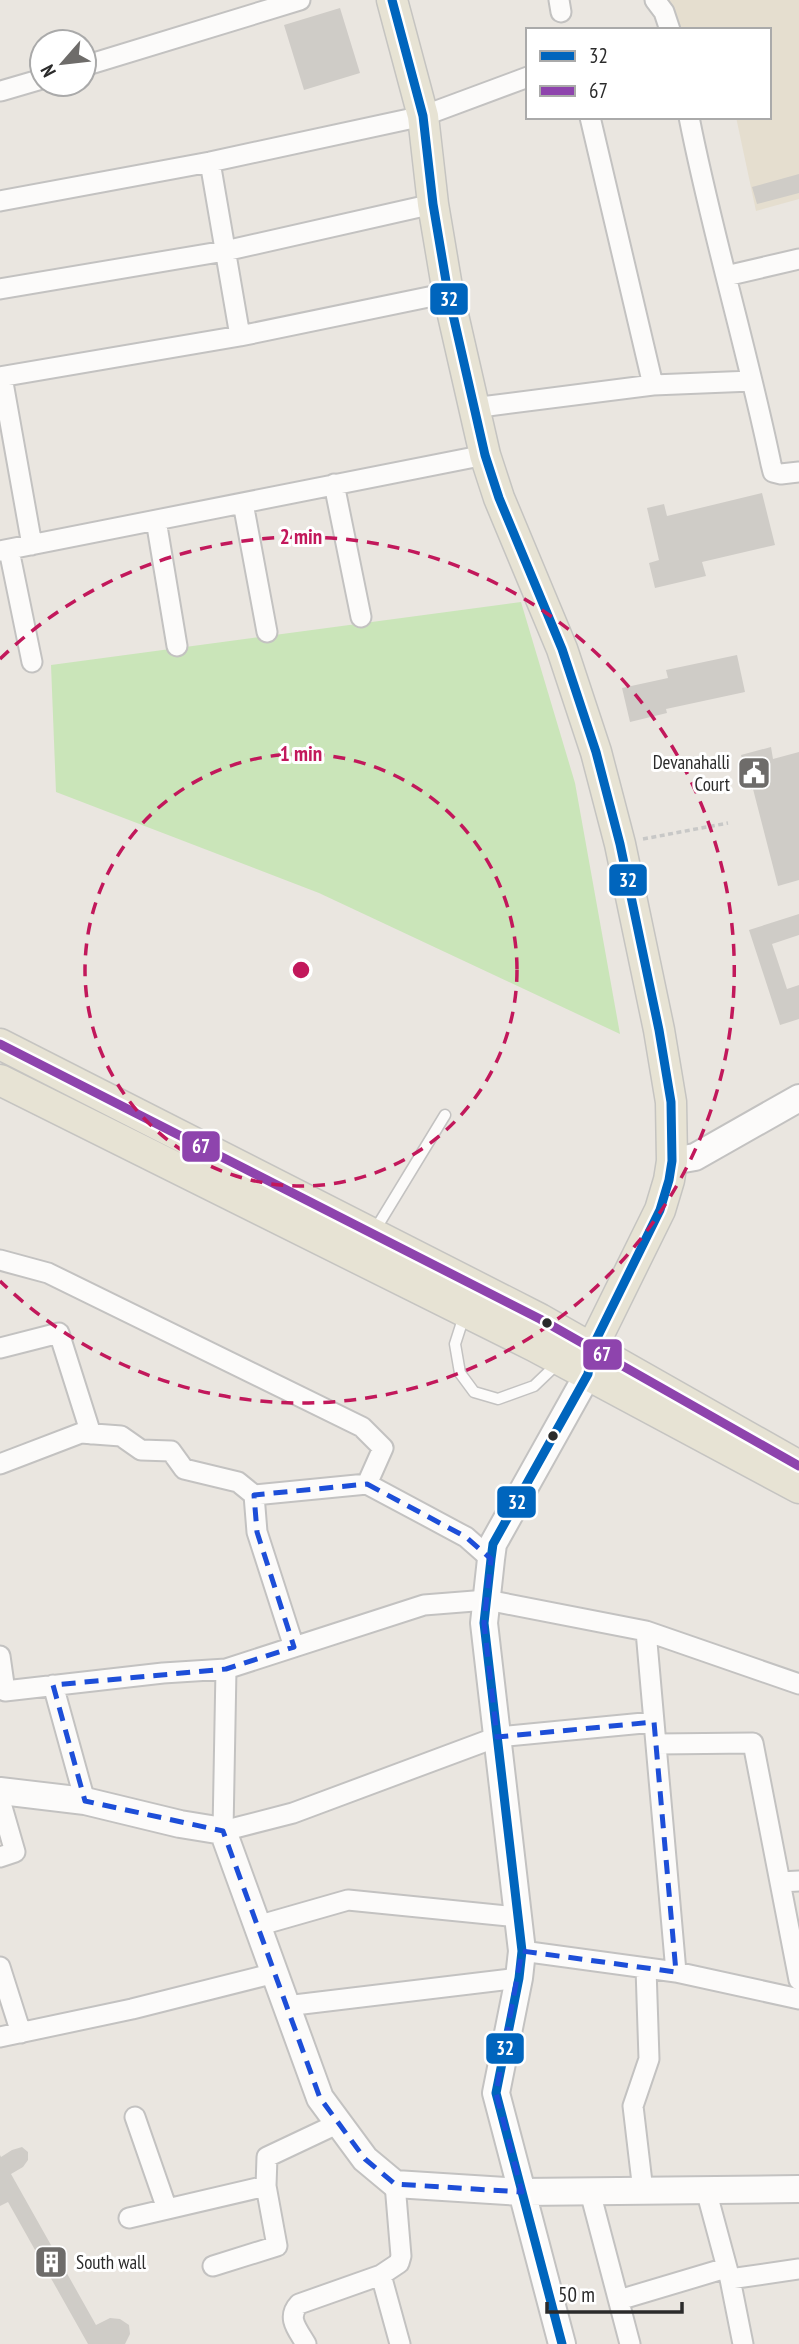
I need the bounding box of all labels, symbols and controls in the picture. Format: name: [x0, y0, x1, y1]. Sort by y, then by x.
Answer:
north arrow: [28, 28, 98, 98]
legend: [526, 28, 771, 119]
text: 32: [589, 42, 608, 69]
text: N: [35, 61, 61, 81]
text: 67: [589, 77, 608, 104]
line badge: 32: [429, 282, 469, 316]
text: 32: [440, 287, 458, 311]
text: 2 min: [280, 523, 322, 550]
text: 1 min: [280, 740, 322, 767]
place label: Devanahalli Court: [653, 750, 731, 796]
public building icon: Devanahalli Court: [735, 754, 773, 792]
line badge: 32: [608, 863, 648, 897]
text: 32: [619, 868, 637, 892]
centre of rings: [289, 958, 313, 982]
line badge: 67: [181, 1130, 221, 1163]
text: 67: [192, 1134, 210, 1158]
unlabelled marker: [540, 1316, 554, 1330]
line badge: 67: [582, 1338, 623, 1371]
text: 67: [593, 1342, 611, 1366]
unlabelled marker: [546, 1429, 560, 1443]
line badge: 32: [496, 1485, 537, 1519]
text: 32: [508, 1490, 526, 1514]
line badge: 32: [485, 2032, 525, 2065]
text: 32: [496, 2036, 514, 2060]
building icon: South wall: [32, 2243, 70, 2281]
place label: South wall: [76, 2250, 146, 2274]
scale bar: [547, 2270, 682, 2314]
text: 50 m: [558, 2281, 595, 2308]

